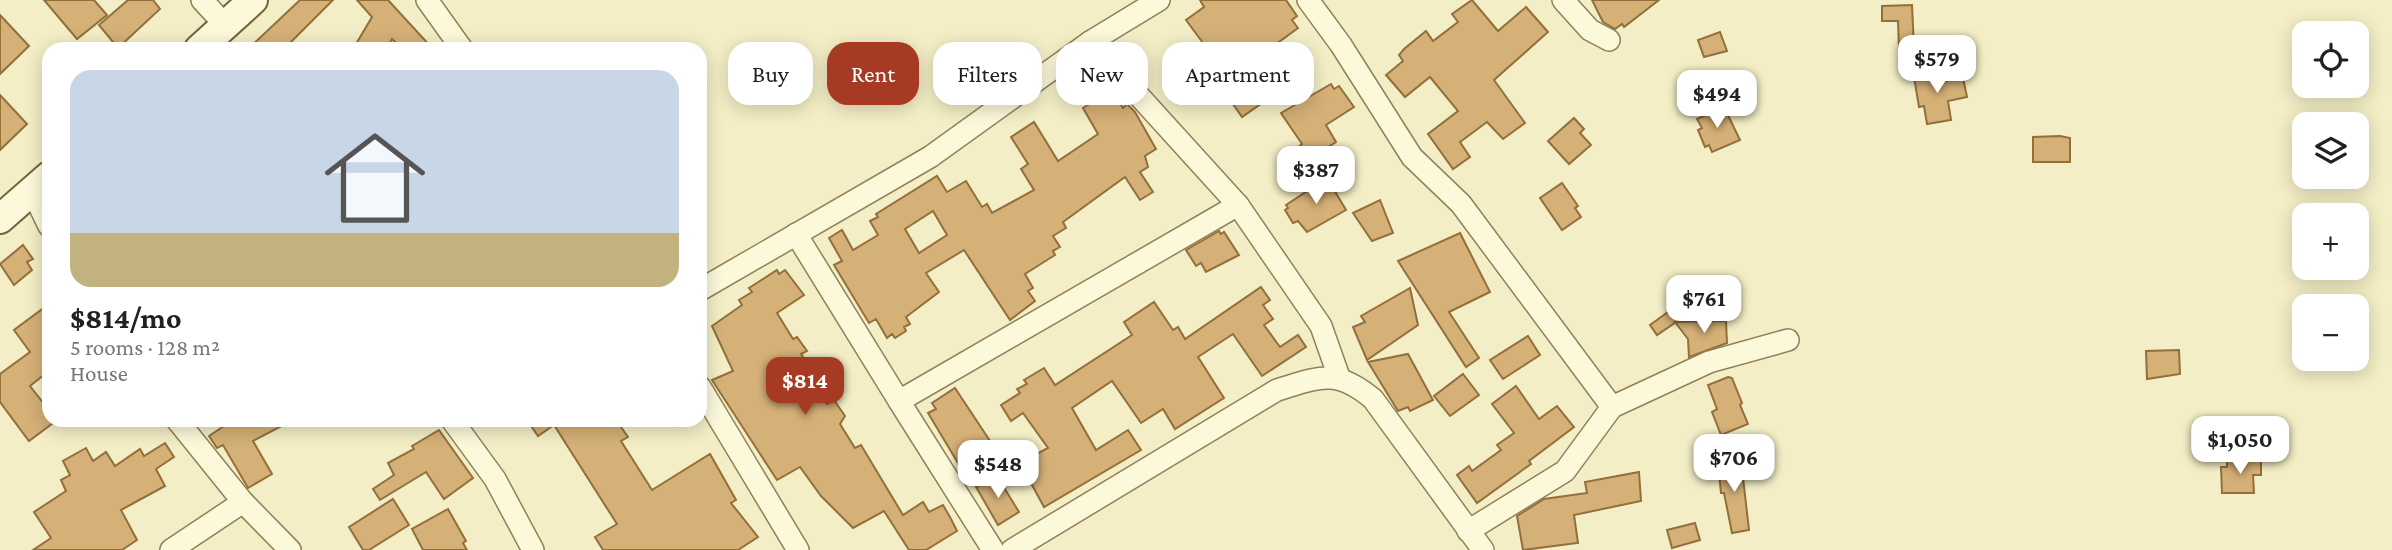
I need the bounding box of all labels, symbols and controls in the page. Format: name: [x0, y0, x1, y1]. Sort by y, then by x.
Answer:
map controls: [2292, 21, 2369, 371]
button: locate: [2292, 21, 2369, 98]
pin: $579: [1896, 36, 1978, 95]
chip: Buy: [728, 42, 813, 105]
chip: Rent: [827, 42, 919, 105]
chip: Filters: [933, 42, 1042, 105]
chip: New: [1056, 42, 1148, 105]
chip: Apartment: [1162, 42, 1314, 105]
text: $579: [1914, 45, 1960, 71]
pin: $494: [1676, 71, 1758, 130]
text: $494: [1693, 80, 1741, 106]
button: layers: [2292, 112, 2369, 189]
icon: home: [312, 115, 438, 241]
pin: $387: [1275, 146, 1357, 206]
text: $387: [1293, 156, 1339, 182]
button: +: [2292, 203, 2369, 280]
pin: $761: [1663, 276, 1745, 335]
text: $761: [1682, 285, 1726, 311]
button: −: [2292, 294, 2369, 371]
text: $814/mo: [70, 301, 182, 334]
text: 5 rooms · 128 m²: [70, 334, 220, 360]
pin: $814: [764, 358, 846, 417]
text: House: [70, 360, 128, 386]
text: $814: [782, 367, 828, 393]
pin: $1,050: [2183, 416, 2297, 476]
text: $1,050: [2207, 426, 2273, 452]
pin: $706: [1693, 434, 1775, 494]
pin: $548: [957, 440, 1039, 500]
text: $706: [1710, 444, 1758, 470]
text: $548: [974, 450, 1022, 476]

